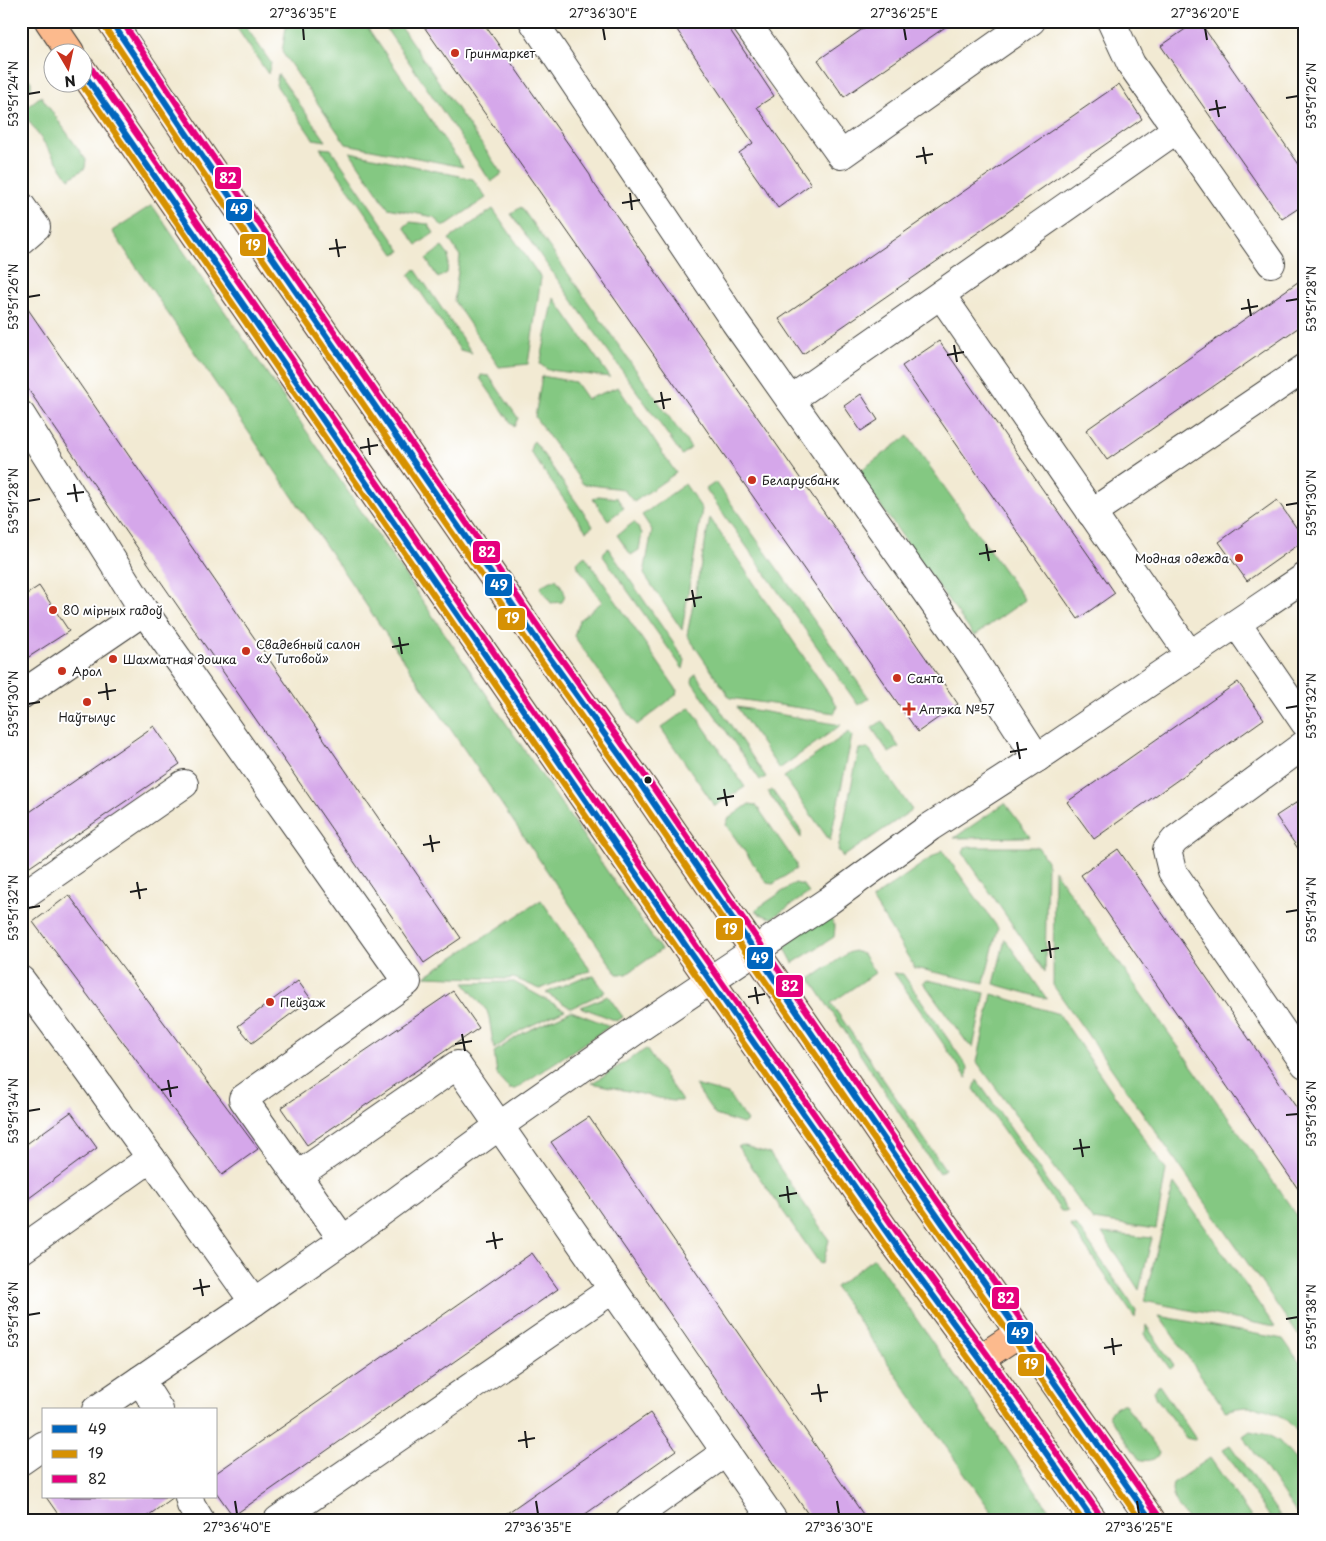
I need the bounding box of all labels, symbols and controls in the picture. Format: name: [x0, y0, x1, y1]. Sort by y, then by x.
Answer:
text: 27°36'35"E: [269, 4, 337, 22]
text: 27°36'30"E: [569, 4, 637, 22]
text: 27°36'25"E: [870, 4, 938, 22]
text: 27°36'20"E: [1170, 4, 1240, 22]
north arrow: [42, 42, 92, 92]
place label: Гринмаркет: [465, 44, 536, 62]
marker: Гринмаркет: [449, 47, 461, 59]
text: 53°51'24"N: [4, 61, 22, 127]
text: 53°51'26"N: [1302, 63, 1320, 129]
text: N: [63, 70, 77, 93]
line badge: 82: [214, 166, 242, 190]
text: 82: [219, 167, 237, 188]
line badge: 49: [225, 198, 253, 222]
text: 49: [230, 198, 248, 219]
line badge: 19: [239, 233, 267, 257]
text: 19: [245, 234, 261, 255]
text: 53°51'26"N: [4, 264, 22, 330]
text: 53°51'28"N: [1302, 266, 1320, 332]
text: 53°51'28"N: [4, 468, 22, 534]
text: 53°51'30"N: [1302, 470, 1320, 536]
place label: Беларусбанк: [762, 471, 840, 489]
marker: Беларусбанк: [746, 474, 758, 486]
line badge: 82: [472, 540, 501, 564]
text: 82: [478, 541, 496, 562]
place label: Модная одежда: [1135, 549, 1229, 567]
marker: Модная одежда: [1233, 552, 1245, 564]
line badge: 49: [484, 573, 513, 597]
text: 49: [490, 574, 508, 595]
place label: 80 мірных гадоў: [63, 601, 163, 619]
marker: 80 мірных гадоў: [47, 604, 59, 616]
line badge: 19: [497, 607, 526, 631]
text: 19: [504, 607, 520, 628]
place label: Свадебный салон «У Титовой»: [256, 635, 360, 667]
marker: Свадебный салон «У Титовой»: [240, 645, 252, 657]
place label: Шахматная дошка: [123, 650, 237, 668]
marker: Шахматная дошка: [107, 653, 119, 665]
place label: Арол: [72, 662, 102, 680]
marker: Арол: [56, 665, 68, 677]
place label: Санта: [907, 669, 945, 687]
text: 53°51'30"N: [4, 671, 22, 737]
marker: Санта: [891, 672, 903, 684]
text: 53°51'32"N: [1302, 673, 1320, 739]
marker: Наўтылус: [81, 696, 93, 708]
place label: Аптэка №57: [919, 700, 995, 718]
marker: Аптэка №57: [903, 703, 915, 715]
place label: Наўтылус: [58, 708, 116, 726]
unlabelled marker: [643, 775, 653, 785]
text: 53°51'32"N: [4, 875, 22, 941]
text: 53°51'34"N: [1302, 877, 1320, 943]
line badge: 19: [715, 917, 744, 941]
text: 19: [722, 918, 738, 939]
line badge: 49: [746, 946, 774, 970]
text: 49: [751, 947, 769, 968]
line badge: 82: [775, 974, 804, 998]
text: 82: [781, 975, 799, 996]
place label: Пейзаж: [280, 993, 326, 1011]
marker: Пейзаж: [264, 996, 276, 1008]
text: 53°51'34"N: [4, 1078, 22, 1144]
text: 53°51'36"N: [1302, 1081, 1320, 1147]
text: 53°51'36"N: [4, 1282, 22, 1348]
text: 53°51'38"N: [1302, 1284, 1320, 1350]
line badge: 82: [991, 1286, 1020, 1310]
text: 82: [997, 1287, 1015, 1308]
line badge: 49: [1006, 1321, 1034, 1345]
text: 49: [1011, 1322, 1029, 1343]
line badge: 19: [1017, 1353, 1045, 1377]
text: 19: [1023, 1353, 1039, 1374]
legend: [42, 1408, 218, 1498]
text: 49: [88, 1416, 106, 1439]
text: 19: [88, 1440, 104, 1463]
text: 82: [88, 1466, 107, 1489]
text: 27°36'40"E: [203, 1518, 271, 1536]
text: 27°36'35"E: [504, 1518, 572, 1536]
text: 27°36'30"E: [805, 1518, 873, 1536]
text: 27°36'25"E: [1105, 1518, 1173, 1536]

